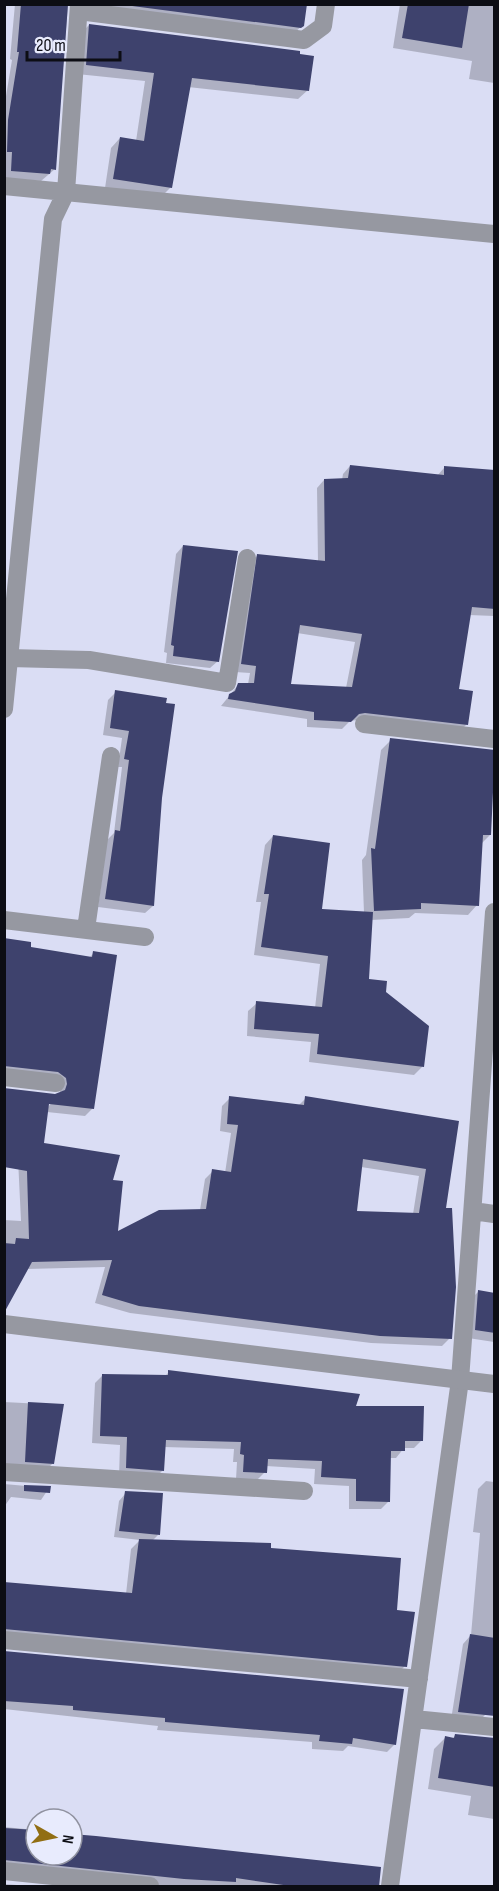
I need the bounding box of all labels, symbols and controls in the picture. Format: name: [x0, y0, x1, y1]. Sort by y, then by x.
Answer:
scale bar: [27, 24, 120, 62]
text: 20 m: [36, 35, 66, 56]
north arrow: [24, 1807, 84, 1867]
text: N: [57, 1833, 77, 1845]

